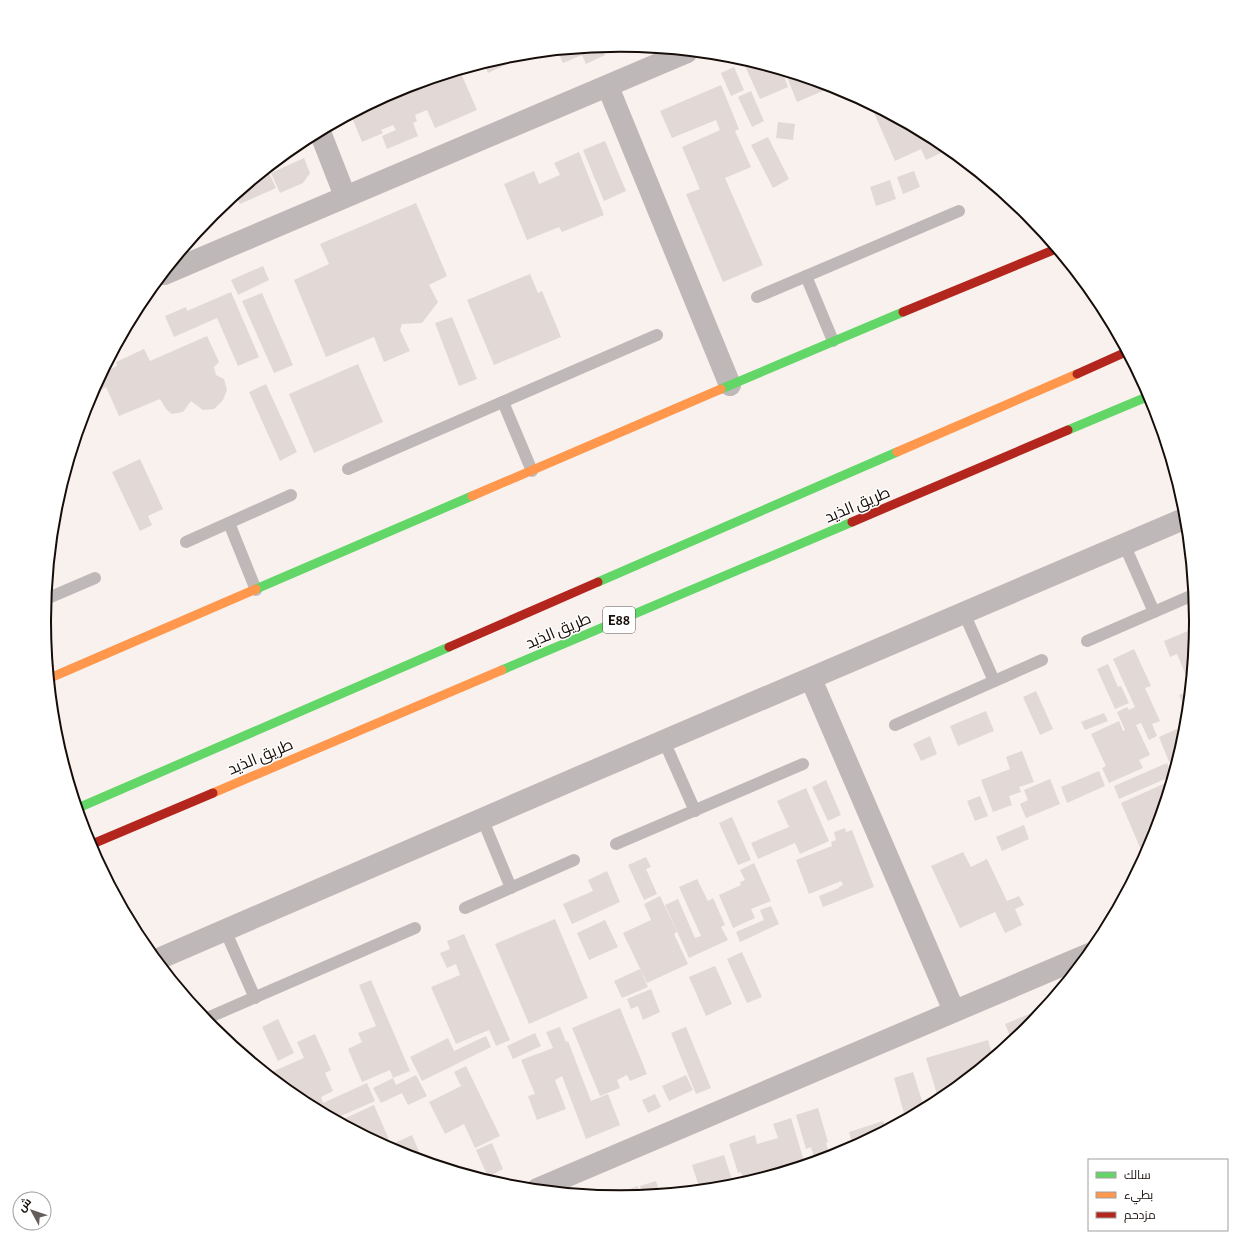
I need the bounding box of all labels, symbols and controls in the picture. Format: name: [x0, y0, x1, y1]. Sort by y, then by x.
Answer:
street label: طريق الذيد: [822, 484, 893, 528]
road number: E88: [603, 607, 635, 633]
street label: طريق الذيد: [523, 610, 594, 654]
street label: طريق الذيد: [225, 736, 296, 780]
legend: [1088, 1159, 1228, 1231]
text: سالك: [1124, 1169, 1151, 1181]
text: بطيء: [1124, 1189, 1153, 1205]
north arrow: [12, 1191, 52, 1231]
text: ش: [16, 1196, 34, 1214]
text: مزدحم: [1124, 1209, 1156, 1223]

